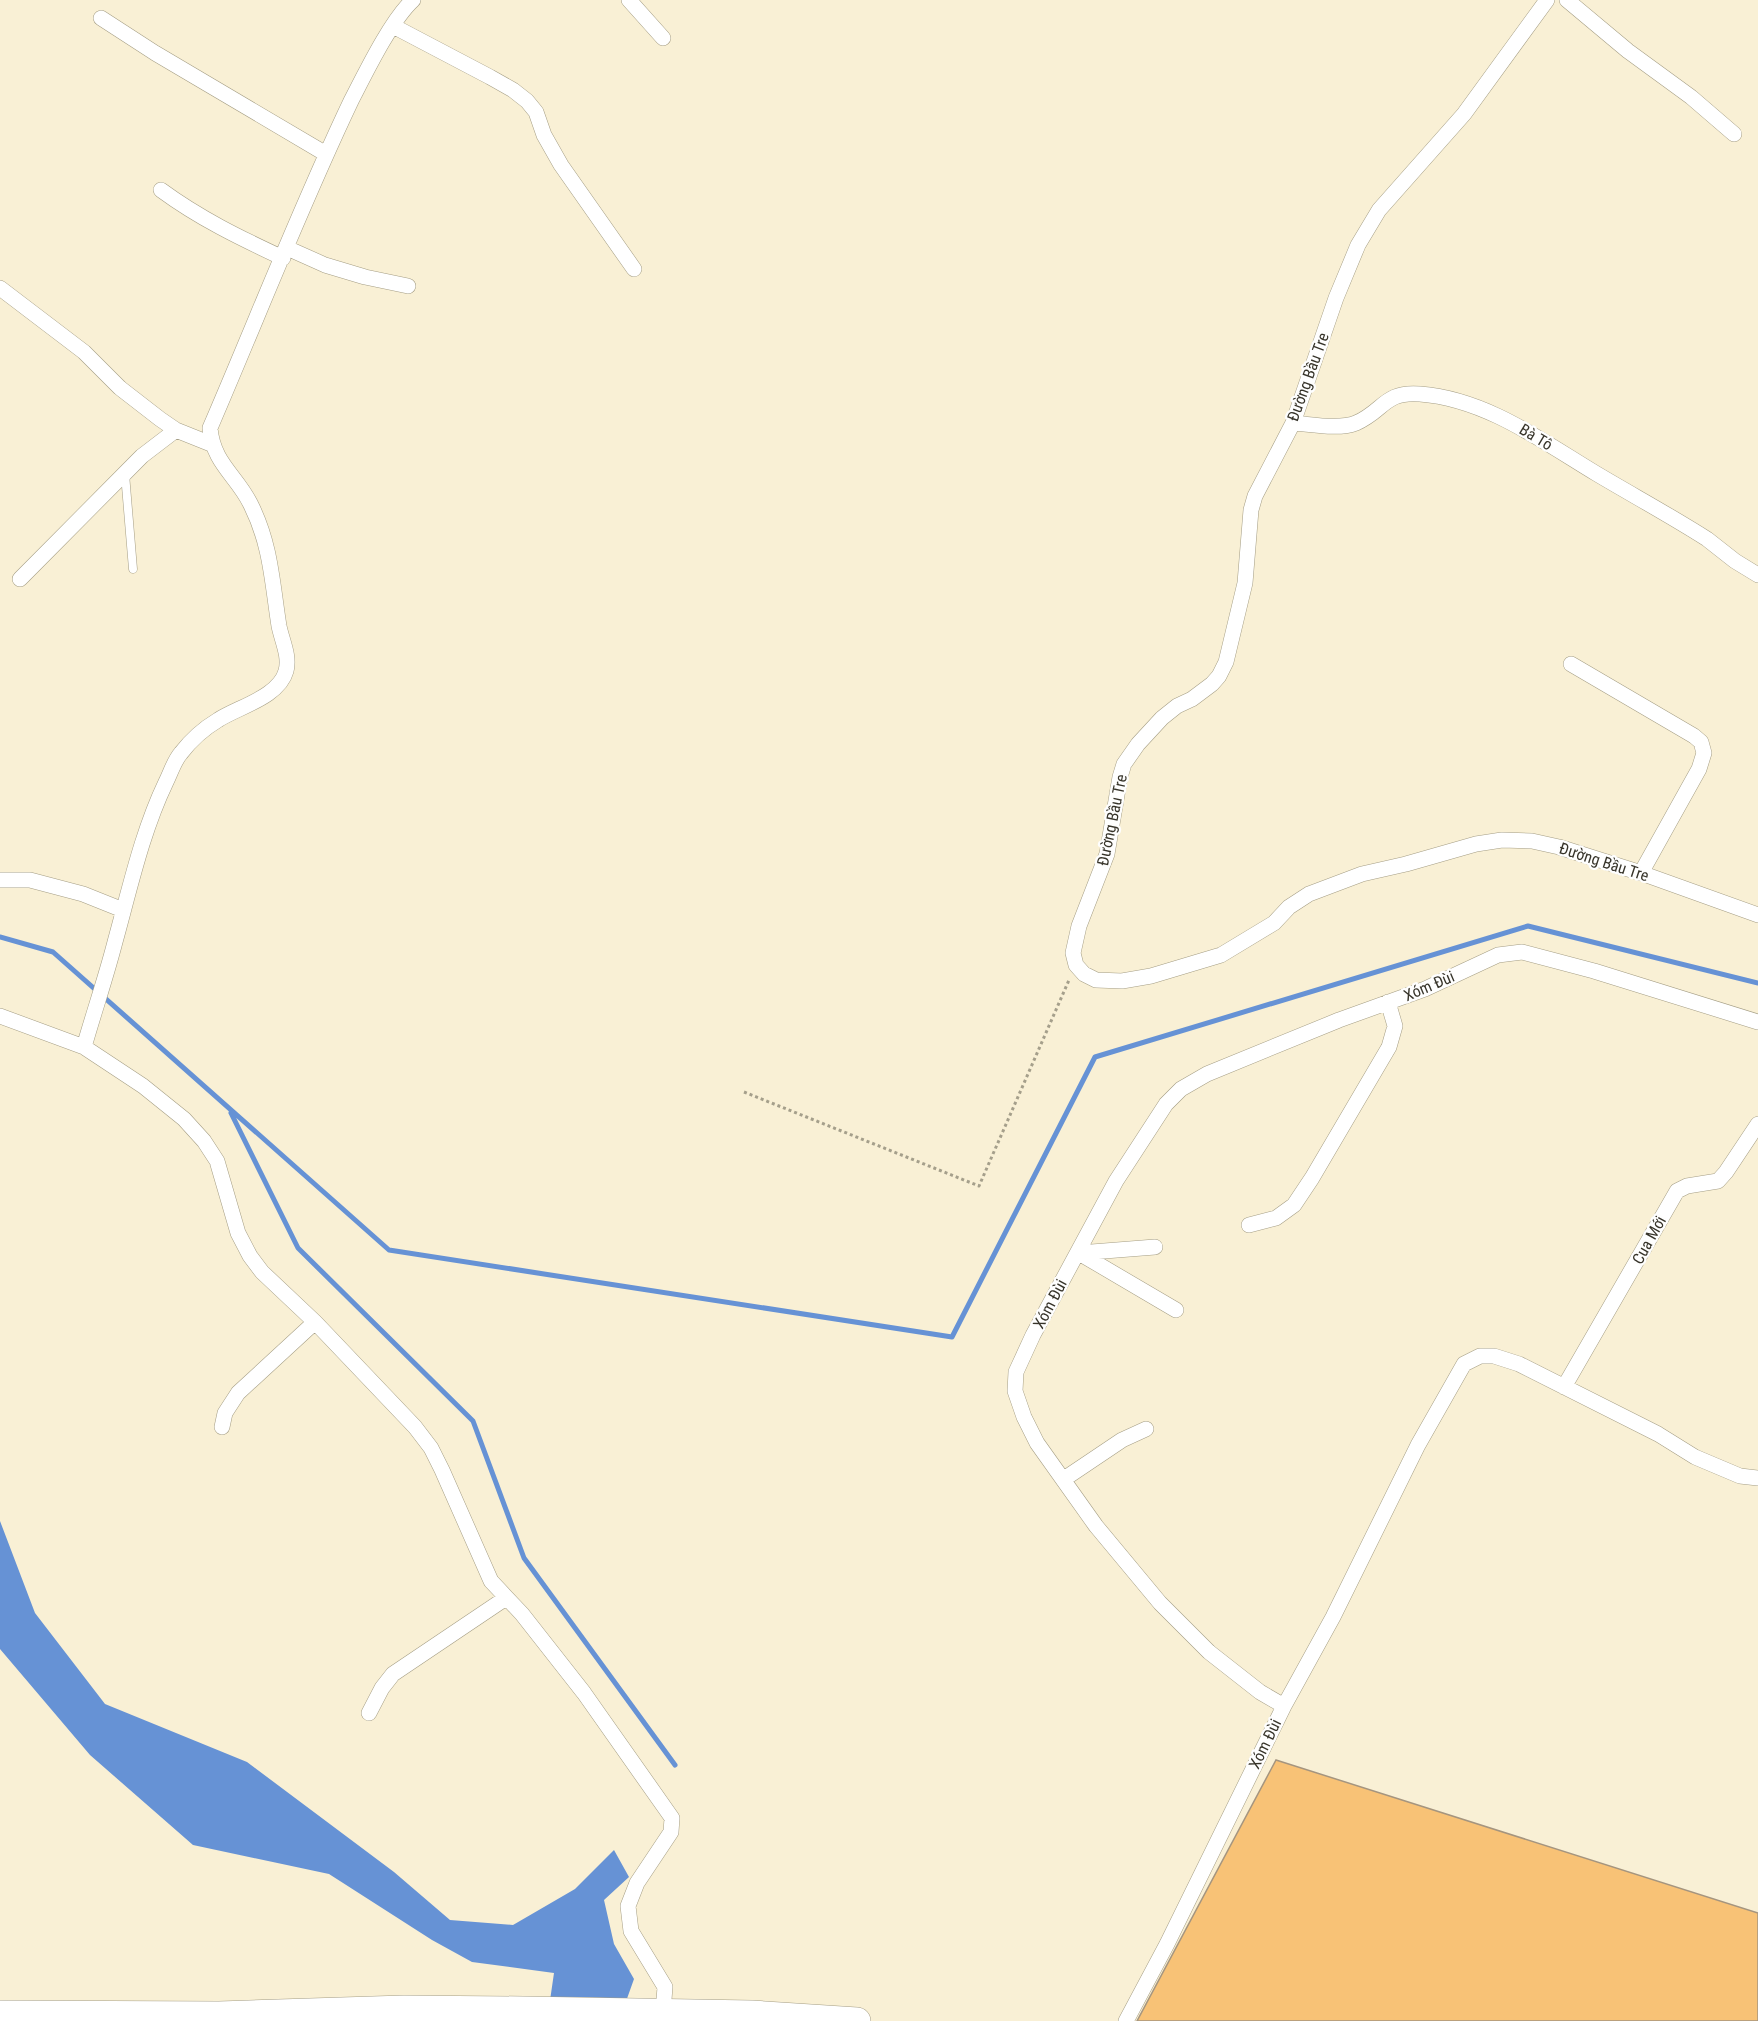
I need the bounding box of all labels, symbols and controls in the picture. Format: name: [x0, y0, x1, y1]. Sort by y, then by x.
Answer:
street label: Đường Bầu Tre: [1283, 330, 1333, 424]
street label: Bà Tô: [1516, 420, 1556, 454]
street label: Đường Bầu Tre: [1093, 773, 1131, 867]
street label: Đường Bầu Tre: [1557, 839, 1651, 885]
street label: Xóm Đùi: [1401, 967, 1457, 1005]
street label: Cua Mới: [1628, 1213, 1670, 1267]
street label: Xóm Đùi: [1029, 1276, 1071, 1332]
street label: Xóm Đùi: [1245, 1716, 1285, 1772]

